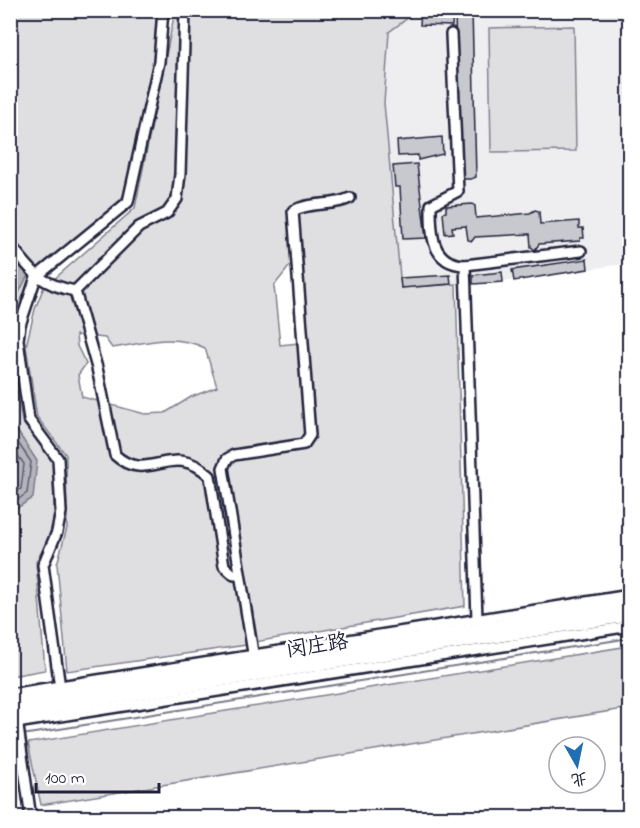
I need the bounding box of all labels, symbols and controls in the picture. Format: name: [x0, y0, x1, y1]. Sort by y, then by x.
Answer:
street label: 闵庄路: [284, 627, 351, 667]
north arrow: [547, 735, 607, 795]
scale bar: [36, 756, 159, 794]
text: 北: [569, 765, 589, 791]
text: 100 m: [45, 766, 85, 792]

